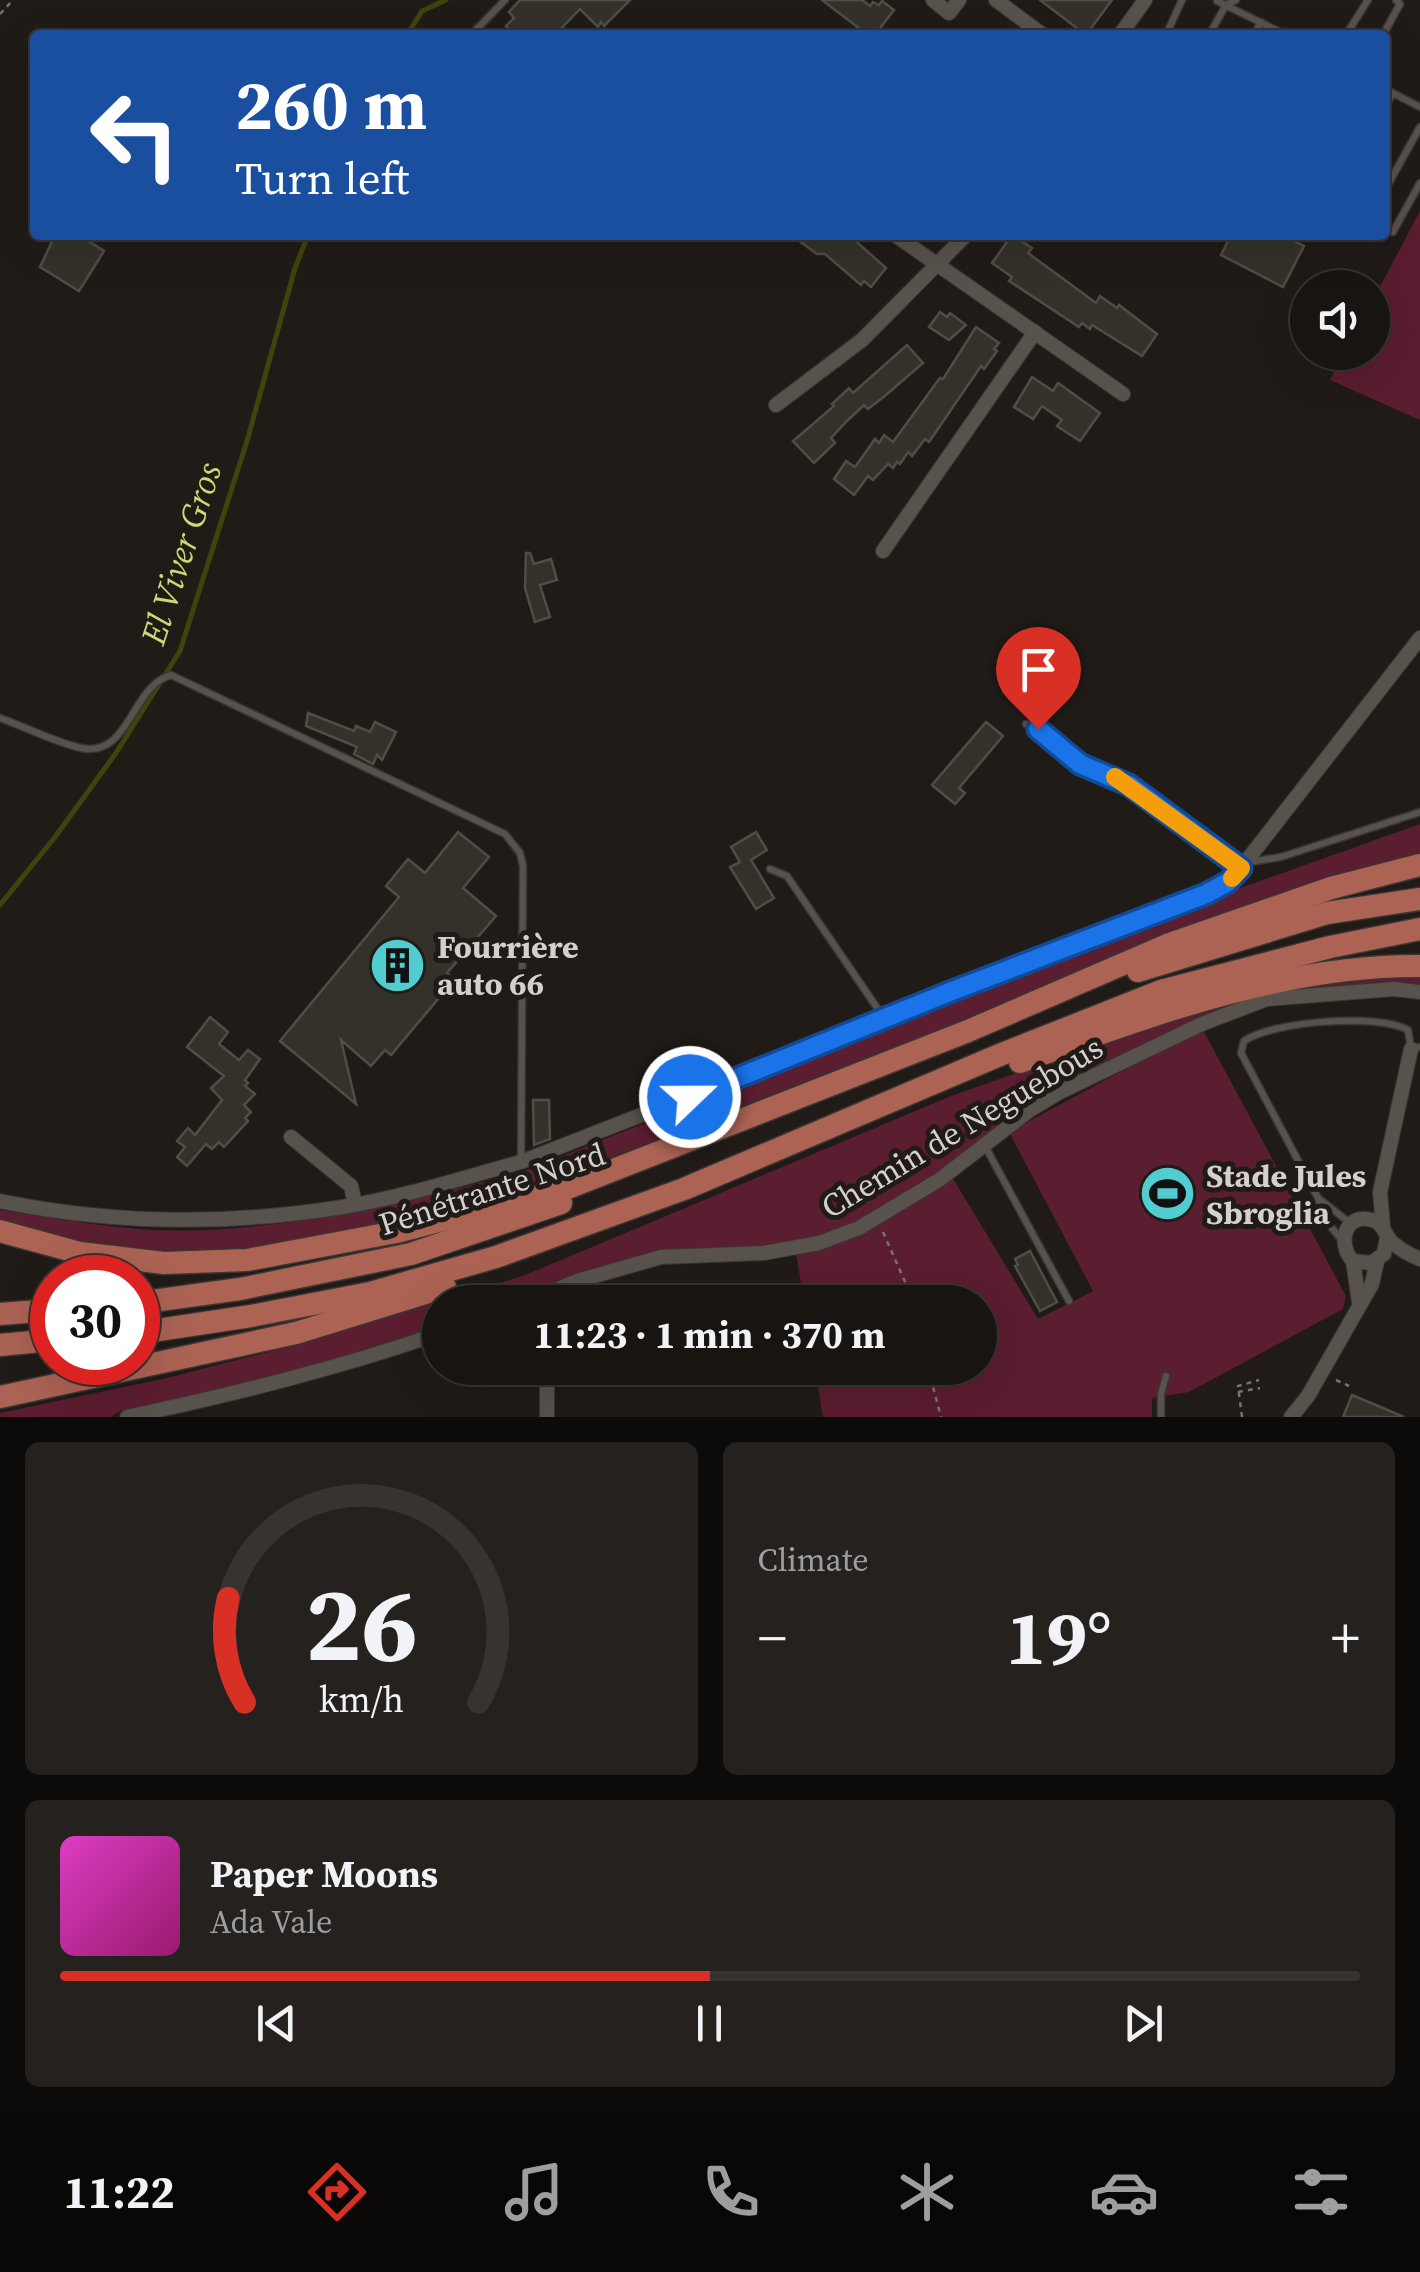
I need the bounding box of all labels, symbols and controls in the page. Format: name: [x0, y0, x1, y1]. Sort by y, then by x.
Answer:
text: 260 m: [235, 56, 427, 152]
icon: left: [70, 70, 200, 200]
text: Turn left: [235, 147, 409, 209]
map controls: [1290, 270, 1390, 370]
button: sound: [1290, 270, 1390, 370]
water label: El Viver Gros: [129, 457, 233, 652]
pin: [996, 627, 1081, 730]
icon: arrive: [1011, 642, 1066, 697]
place label: Fourrière auto 66: [437, 925, 579, 1006]
building icon: Fourrière auto 66: [368, 935, 428, 995]
street label: Chemin de Neguebous: [813, 1025, 1111, 1229]
position arrow: [638, 1045, 742, 1149]
street label: Pénétrante Nord: [373, 1132, 611, 1246]
place label: Stade Jules Sbroglia: [1206, 1154, 1366, 1235]
sports icon: Stade Jules Sbroglia: [1137, 1164, 1197, 1224]
speed limit sign: 30: [30, 1255, 160, 1385]
text: 11:23 · 1 min · 370 m: [533, 1309, 886, 1361]
text: Climate: [758, 1538, 869, 1582]
text: 26: [305, 1552, 418, 1695]
text: 19°: [1006, 1586, 1112, 1689]
text: −: [758, 1600, 787, 1675]
text: +: [1331, 1600, 1360, 1675]
text: km/h: [319, 1675, 404, 1724]
text: Paper Moons: [210, 1848, 438, 1900]
text: Ada Vale: [210, 1900, 332, 1944]
icon: previous: [249, 1996, 304, 2051]
icon: pause: [682, 1996, 737, 2051]
icon: next: [1116, 1996, 1171, 2051]
icon: directions: [302, 2157, 372, 2227]
icon: music: [499, 2157, 569, 2227]
icon: phone: [696, 2157, 766, 2227]
icon: climate: [892, 2157, 962, 2227]
icon: car: [1089, 2157, 1159, 2227]
icon: filters: [1286, 2157, 1356, 2227]
text: 11:22: [63, 2161, 175, 2223]

